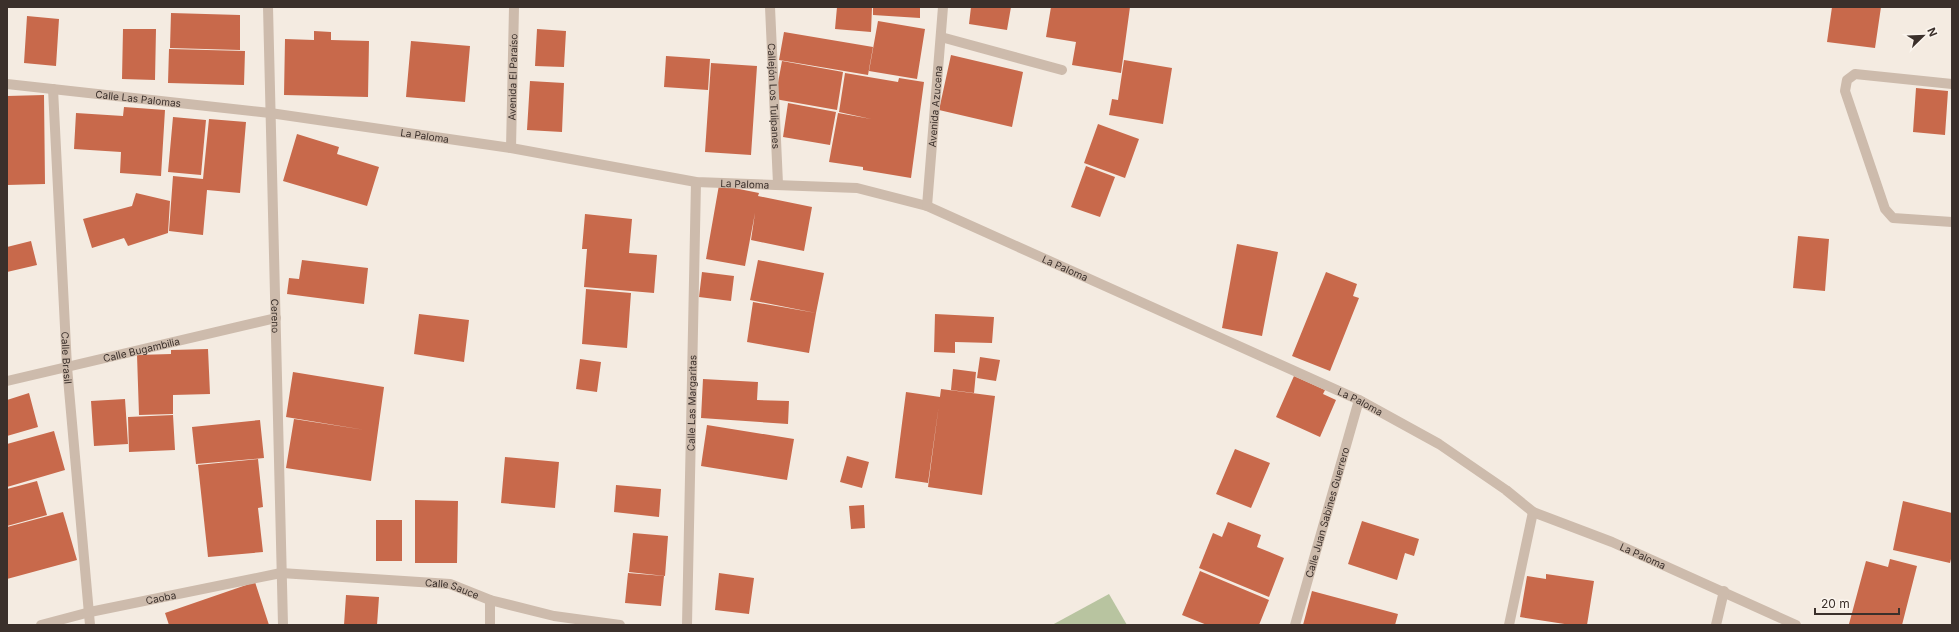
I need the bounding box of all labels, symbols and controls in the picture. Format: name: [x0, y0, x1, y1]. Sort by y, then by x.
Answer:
north arrow: [1903, 16, 1943, 56]
text: N: [1924, 25, 1940, 39]
street label: Avenida El Paraíso: [506, 34, 519, 121]
street label: Callejón Los Tulipanes: [766, 43, 782, 149]
street label: Avenida Azucena: [926, 65, 944, 148]
street label: Calle Las Palomas: [95, 88, 182, 109]
street label: La Paloma: [400, 126, 450, 145]
street label: La Paloma: [720, 177, 769, 191]
street label: La Paloma: [1040, 253, 1090, 284]
street label: Cereno: [269, 299, 282, 333]
street label: Calle Brasil: [59, 331, 74, 384]
street label: Calle Bugambilia: [102, 335, 181, 364]
street label: Calle Las Margaritas: [685, 355, 698, 451]
street label: La Paloma: [1336, 385, 1385, 418]
street label: Calle Juan Sabines Guerrero: [1303, 446, 1351, 579]
street label: La Paloma: [1618, 540, 1668, 571]
street label: Calle Sauce: [425, 576, 481, 601]
street label: Caoba: [145, 589, 177, 606]
scale bar: [1815, 590, 1899, 616]
text: 20 m: [1821, 596, 1850, 611]

